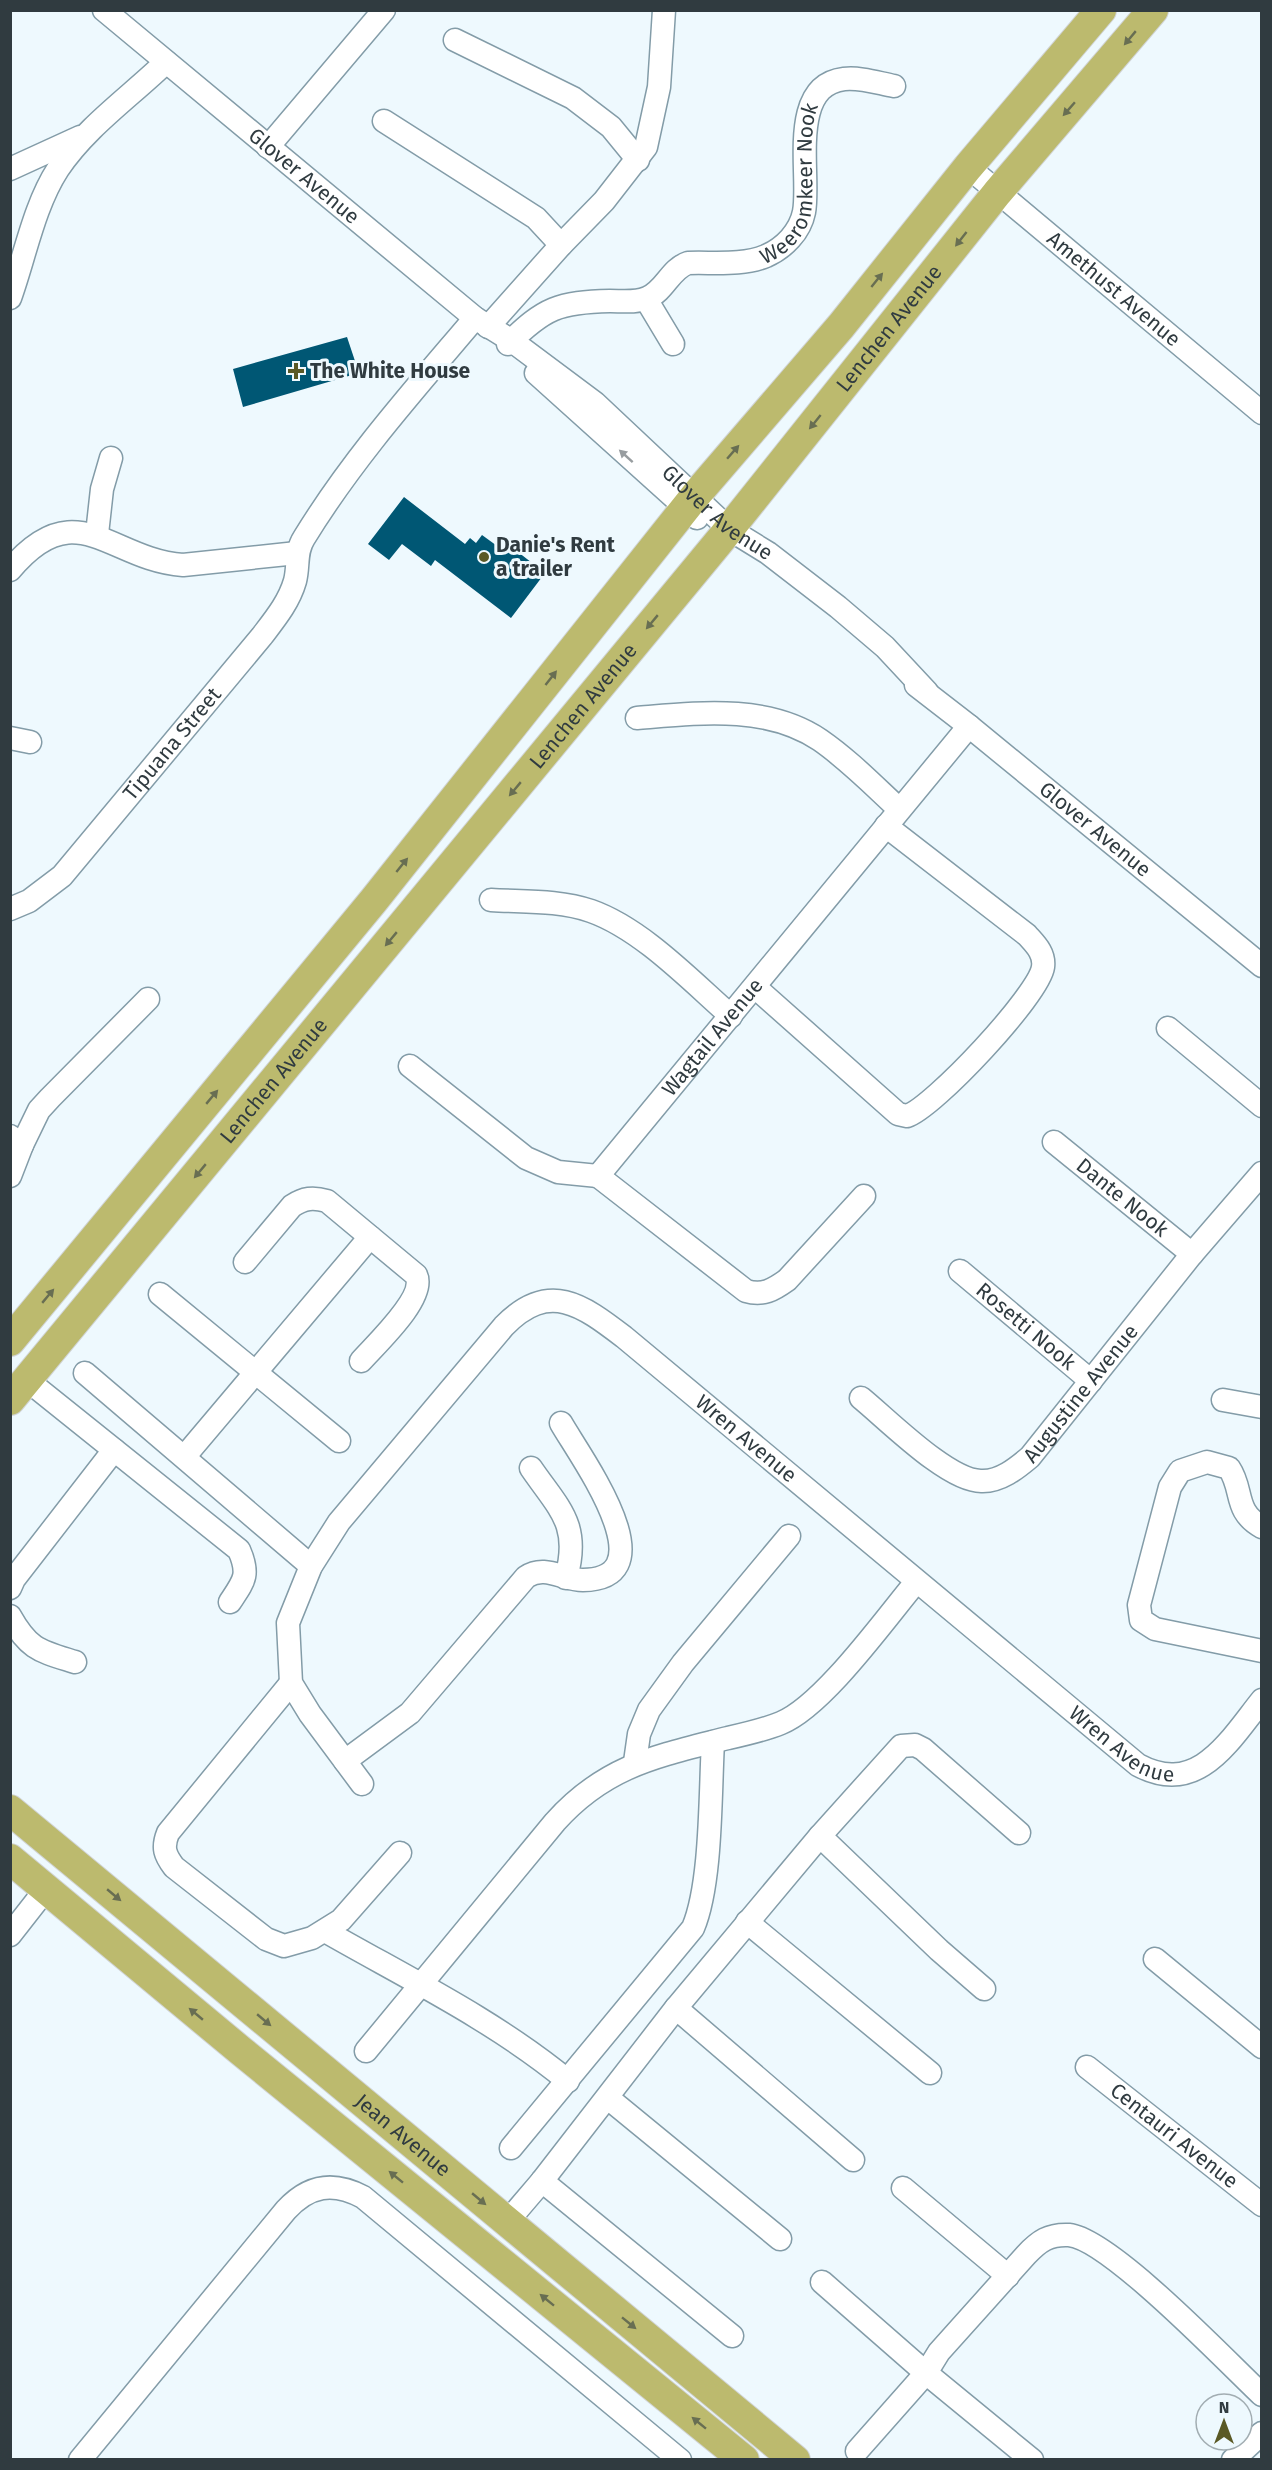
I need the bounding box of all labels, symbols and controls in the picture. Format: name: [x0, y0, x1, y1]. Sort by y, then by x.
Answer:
one-way arrow: [1124, 30, 1137, 45]
street label: Weeromkeer Nook: [756, 99, 824, 270]
one-way arrow: [1063, 101, 1076, 116]
street label: Glover Avenue: [243, 122, 365, 230]
street label: Amethust Avenue: [1042, 226, 1186, 352]
one-way arrow: [956, 232, 968, 247]
street label: Lenchen Avenue: [831, 260, 948, 397]
one-way arrow: [871, 273, 883, 288]
place label: The White House: [310, 358, 471, 384]
marker: The White House: [287, 362, 305, 380]
one-way arrow: [809, 414, 822, 430]
one-way arrow: [726, 445, 739, 460]
one-way arrow: [619, 450, 634, 463]
street label: Glover Avenue: [656, 460, 778, 566]
place label: Danie's Rent a trailer: [496, 532, 616, 582]
marker: Danie's Rent a trailer: [477, 550, 491, 564]
one-way arrow: [646, 614, 659, 629]
street label: Lenchen Avenue: [524, 638, 643, 774]
one-way arrow: [545, 670, 557, 685]
street label: Tipuana Street: [118, 682, 227, 806]
street label: Glover Avenue: [1034, 776, 1156, 883]
one-way arrow: [508, 781, 521, 797]
one-way arrow: [396, 857, 409, 873]
one-way arrow: [384, 931, 397, 947]
street label: Wagtail Avenue: [656, 973, 769, 1101]
street label: Lenchen Avenue: [214, 1013, 333, 1149]
one-way arrow: [205, 1090, 218, 1105]
street label: Dante Nook: [1071, 1152, 1174, 1243]
one-way arrow: [193, 1163, 206, 1179]
street label: Rosetti Nook: [971, 1277, 1081, 1376]
one-way arrow: [41, 1288, 54, 1304]
street label: Augustine Avenue: [1018, 1319, 1144, 1468]
street label: Wren Avenue: [690, 1389, 802, 1488]
street label: Wren Avenue: [1064, 1700, 1175, 1788]
one-way arrow: [106, 1889, 122, 1902]
one-way arrow: [188, 2007, 204, 2020]
one-way arrow: [256, 2013, 271, 2026]
street label: Centauri Avenue: [1105, 2077, 1243, 2194]
street label: Jean Avenue: [350, 2088, 456, 2182]
one-way arrow: [389, 2171, 404, 2184]
one-way arrow: [471, 2192, 486, 2204]
one-way arrow: [539, 2293, 555, 2306]
one-way arrow: [621, 2316, 637, 2329]
north arrow: [1194, 2392, 1254, 2452]
text: N: [1219, 2398, 1229, 2417]
one-way arrow: [691, 2417, 706, 2429]

